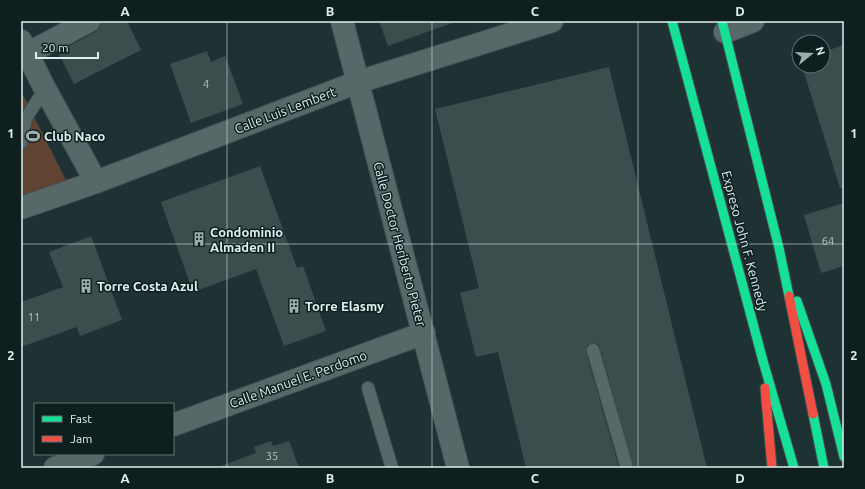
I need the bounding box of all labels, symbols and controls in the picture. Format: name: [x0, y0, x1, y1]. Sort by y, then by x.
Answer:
text: A: [120, 4, 130, 18]
text: B: [326, 4, 335, 18]
text: C: [531, 4, 540, 18]
text: D: [735, 4, 745, 18]
scale bar: [36, 34, 98, 60]
north arrow: [791, 34, 831, 74]
text: 20 m: [42, 41, 69, 54]
text: N: [814, 45, 827, 57]
house number: 4: [203, 78, 209, 90]
street label: Calle Luis Lembert: [232, 84, 338, 136]
text: 1: [7, 126, 15, 140]
text: 1: [850, 126, 858, 140]
sports icon: Club Naco: [25, 128, 41, 144]
place label: Club Naco: [44, 129, 106, 143]
street label: Calle Doctor Heriberto Pieter: [371, 160, 429, 328]
street label: Expreso John F. Kennedy: [719, 169, 771, 313]
place label: Condominio Almaden II: [210, 225, 283, 254]
building icon: Condominio Almaden II: [191, 231, 207, 247]
house number: 64: [822, 235, 834, 247]
building icon: Torre Costa Azul: [78, 278, 94, 294]
place label: Torre Costa Azul: [97, 279, 198, 293]
building icon: Torre Elasmy: [286, 298, 302, 314]
place label: Torre Elasmy: [305, 299, 384, 313]
house number: 11: [28, 311, 40, 323]
text: 2: [7, 348, 15, 362]
street label: Calle Manuel E. Perdomo: [227, 348, 369, 410]
text: 2: [850, 348, 858, 362]
legend: [34, 403, 174, 455]
text: Fast: [70, 412, 92, 425]
text: Jam: [70, 432, 92, 445]
house number: 35: [266, 450, 278, 462]
text: A: [120, 471, 130, 485]
text: B: [326, 471, 335, 485]
text: C: [531, 471, 540, 485]
text: D: [735, 471, 745, 485]

